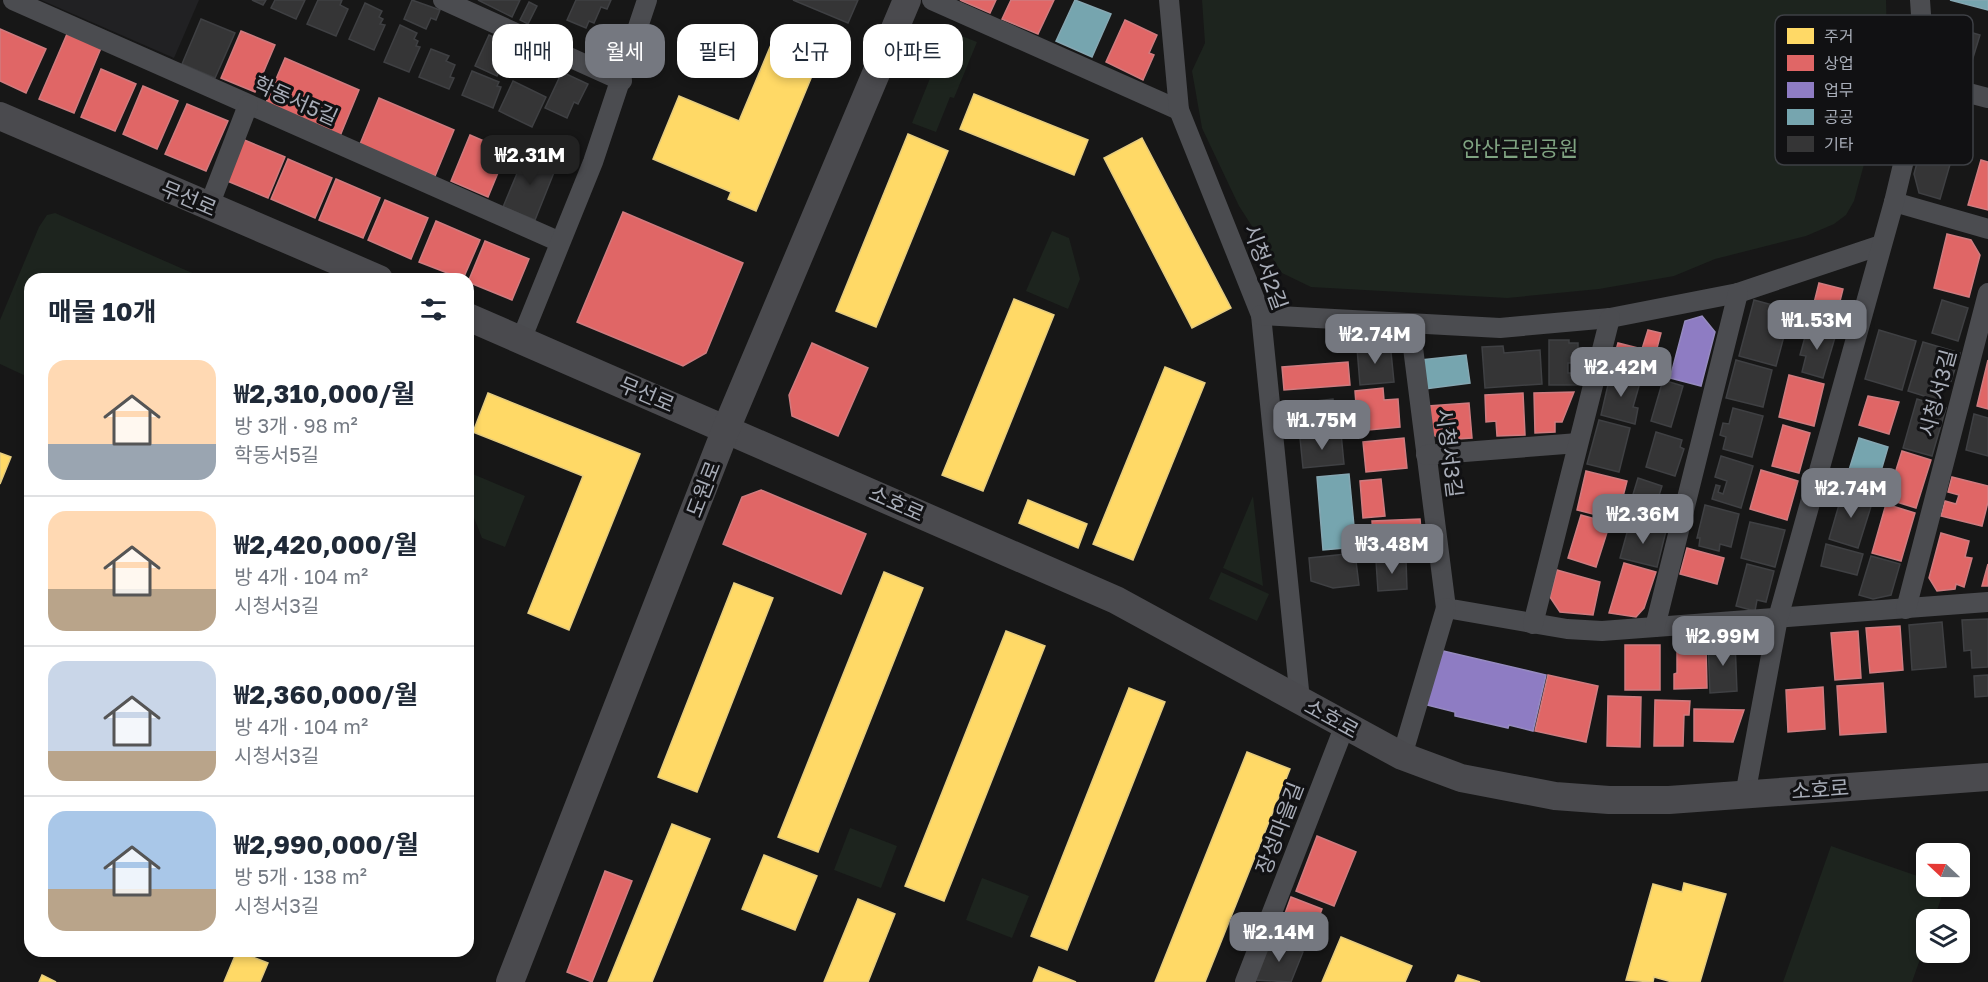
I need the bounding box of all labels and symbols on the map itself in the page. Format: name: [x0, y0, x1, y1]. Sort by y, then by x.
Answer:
legend: [1775, 15, 1973, 165]
text: 주거: [1824, 26, 1853, 46]
text: 상업: [1824, 53, 1853, 73]
street label: 학동서5길: [250, 70, 342, 130]
text: 업무: [1824, 80, 1854, 100]
text: 공공: [1824, 107, 1853, 127]
text: 기타: [1824, 134, 1854, 154]
pin: ₩2.31M: [481, 135, 579, 186]
park label: 안산근린공원: [1462, 135, 1578, 161]
street label: 무선로: [157, 175, 221, 221]
street label: 시청서2길: [1238, 221, 1294, 313]
pin: ₩1.53M: [1768, 300, 1866, 351]
pin: ₩2.74M: [1326, 314, 1424, 365]
street label: 시청서3길: [1913, 346, 1961, 440]
pin: ₩2.42M: [1572, 347, 1670, 398]
street label: 무선로: [615, 371, 679, 417]
pin: ₩1.75M: [1273, 400, 1371, 451]
street label: 시청서3길: [1432, 407, 1468, 499]
street label: 도원로: [680, 457, 726, 521]
pin: ₩2.74M: [1802, 468, 1900, 519]
street label: 소호로: [865, 479, 929, 527]
pin: ₩2.36M: [1594, 494, 1692, 545]
pin: ₩3.48M: [1343, 524, 1441, 575]
pin: ₩2.99M: [1674, 616, 1772, 667]
street label: 소호로: [1300, 693, 1364, 743]
street label: 소호로: [1790, 774, 1850, 804]
street label: 장성마을길: [1250, 778, 1308, 878]
north arrow: [1916, 843, 1970, 897]
pin: ₩2.14M: [1230, 912, 1328, 963]

